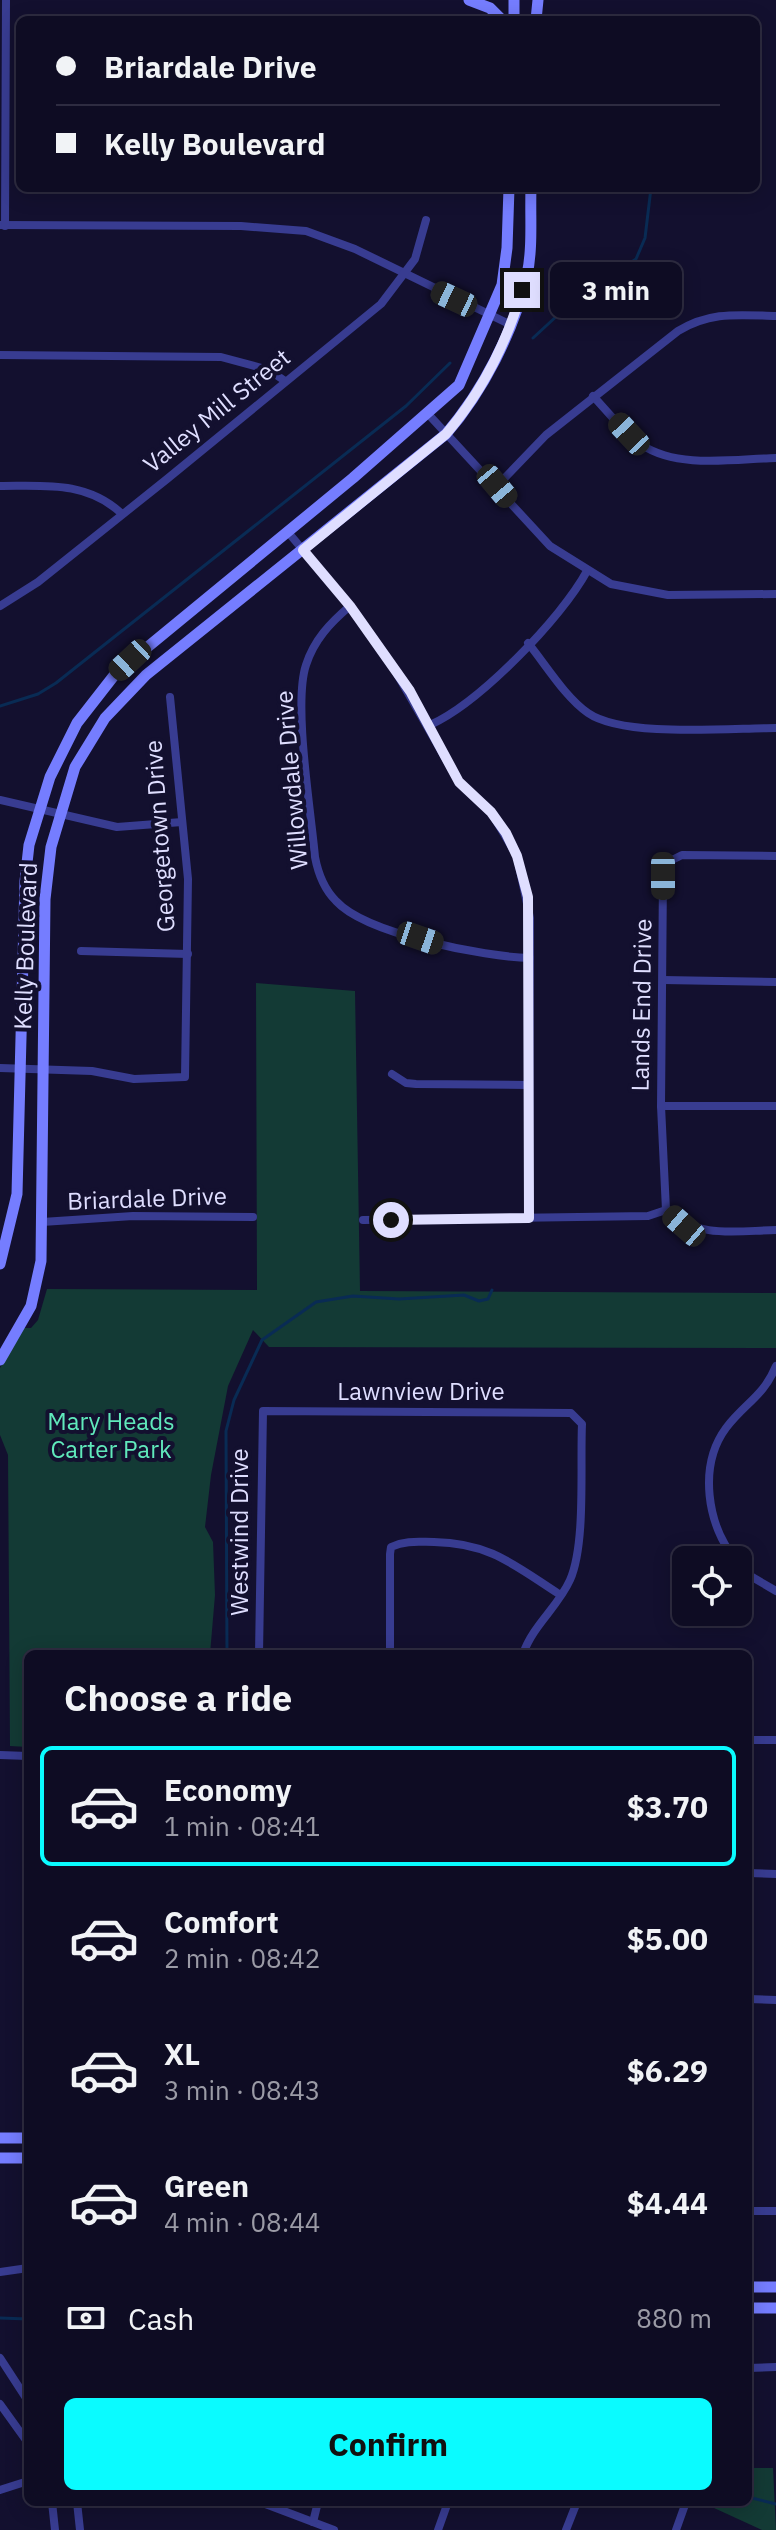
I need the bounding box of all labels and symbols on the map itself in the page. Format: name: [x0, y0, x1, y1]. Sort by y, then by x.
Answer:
callout: 3 min: [550, 262, 682, 318]
route end: [504, 272, 540, 308]
car: [427, 278, 481, 320]
street label: Valley Mill Street: [136, 341, 296, 479]
car: [604, 408, 654, 460]
car: [472, 460, 522, 512]
car: [104, 635, 156, 685]
street label: Willowdale Drive: [267, 689, 315, 871]
street label: Georgetown Drive: [136, 739, 182, 933]
car: [651, 852, 675, 900]
street label: Kelly Boulevard: [6, 862, 44, 1030]
street label: Lands End Drive: [623, 918, 659, 1092]
car: [393, 919, 447, 957]
street label: Briardale Drive: [67, 1179, 227, 1217]
car: [658, 1201, 710, 1251]
route start: [373, 1202, 409, 1238]
street label: Lawnview Drive: [337, 1375, 505, 1407]
park label: Mary Heads Carter Park: [47, 1405, 175, 1465]
street label: Westwind Drive: [223, 1448, 255, 1616]

